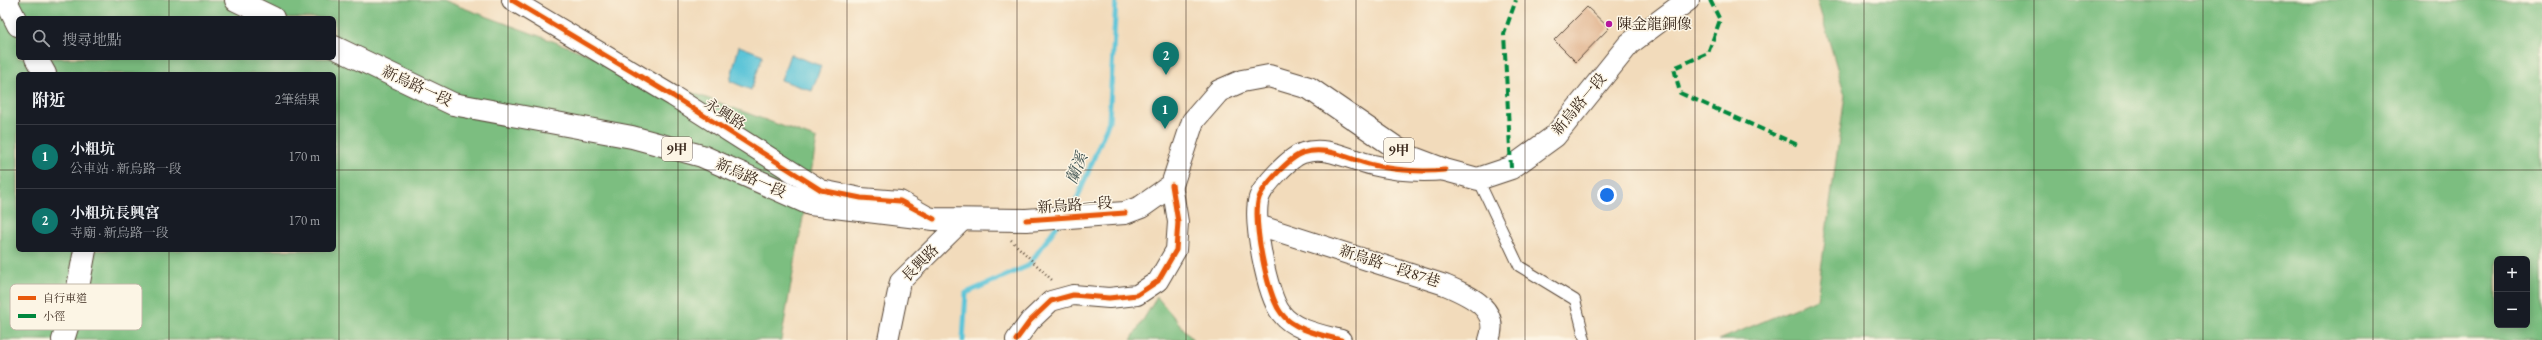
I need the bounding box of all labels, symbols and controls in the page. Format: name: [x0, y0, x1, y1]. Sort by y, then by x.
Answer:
place label: 陳金龍銅像: [1617, 14, 1692, 33]
search box: [16, 16, 336, 60]
marker: 陳金龍銅像: [1604, 19, 1614, 29]
icon: search: [30, 27, 52, 49]
text: 搜尋地點: [62, 30, 122, 49]
pin: 2: [1153, 42, 1179, 75]
street label: 新烏路一段: [379, 61, 455, 110]
street label: 新烏路一段: [1547, 69, 1610, 139]
text: 附近: [32, 89, 66, 111]
text: 2筆結果: [275, 91, 320, 108]
street label: 永興路: [701, 94, 749, 134]
pin: 1: [1152, 96, 1178, 129]
road number: 9甲: [662, 137, 692, 161]
road number: 9甲: [1384, 138, 1414, 162]
text: 小粗坑: [70, 139, 115, 158]
text: 1: [42, 148, 48, 165]
text: 170 m: [289, 148, 320, 165]
water label: 蘭溪: [1061, 148, 1093, 187]
street label: 新烏路一段: [713, 154, 789, 201]
text: 公車站 · 新烏路一段: [70, 160, 182, 177]
your location: [1597, 185, 1617, 205]
street label: 新烏路一段: [1037, 192, 1113, 217]
text: 小粗坑長興宮: [70, 203, 160, 222]
text: 2: [42, 212, 48, 229]
text: 170 m: [289, 212, 320, 229]
text: 寺廟 · 新烏路一段: [70, 224, 169, 241]
street label: 長興路: [897, 240, 942, 285]
street label: 新烏路一段87巷: [1338, 240, 1443, 291]
map controls: [2494, 256, 2530, 328]
button: +: [2494, 256, 2530, 292]
legend: [10, 284, 142, 330]
text: 自行車道: [43, 291, 87, 305]
button: −: [2494, 292, 2530, 328]
text: 小徑: [43, 309, 65, 323]

